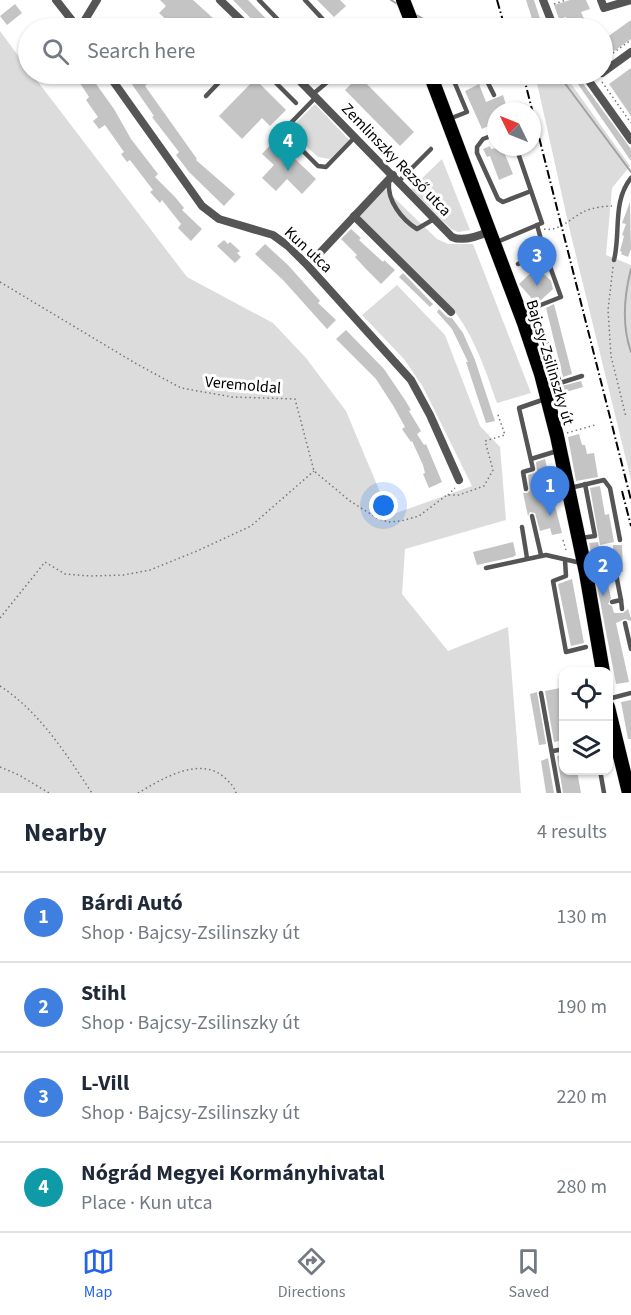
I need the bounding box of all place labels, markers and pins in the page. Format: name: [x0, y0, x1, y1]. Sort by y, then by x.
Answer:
pin: 4: [268, 122, 308, 171]
pin: 3: [518, 236, 556, 286]
pin: 1: [530, 466, 570, 516]
pin: 2: [584, 546, 622, 596]

